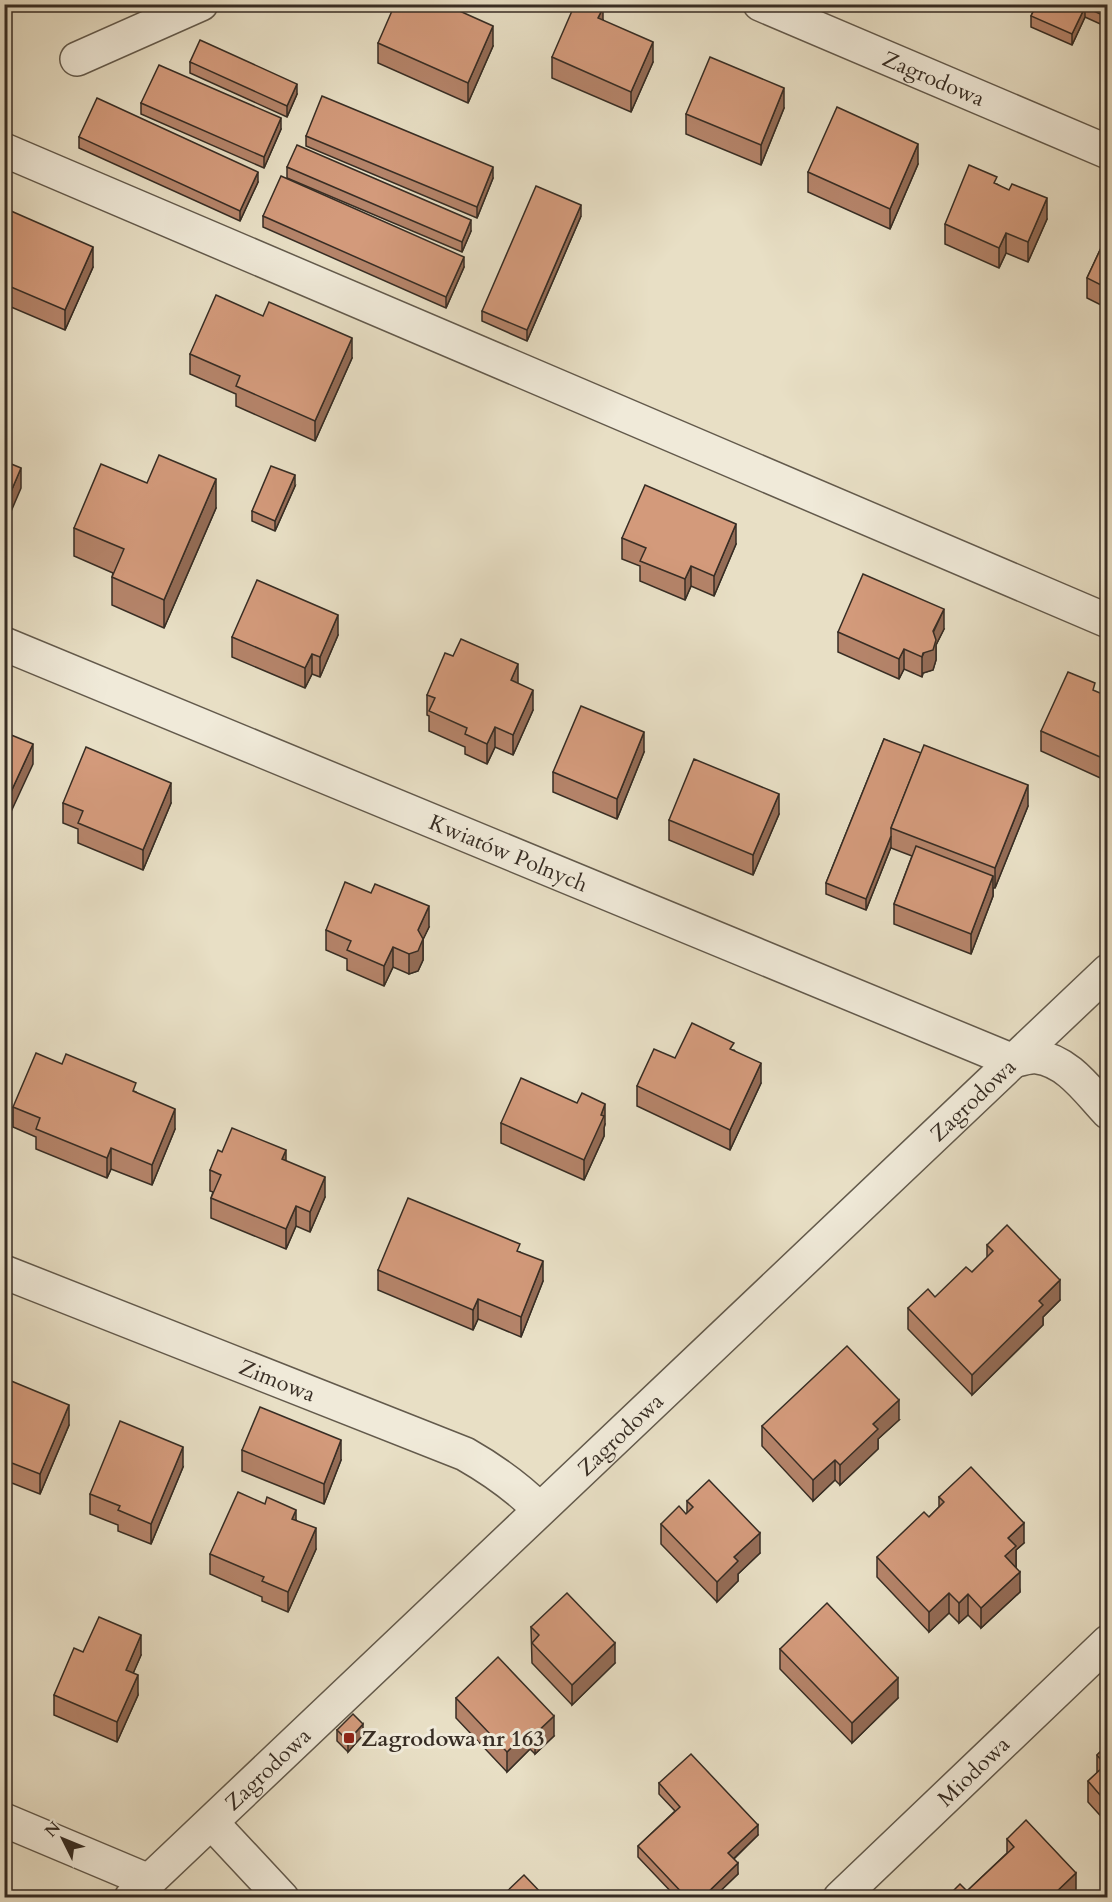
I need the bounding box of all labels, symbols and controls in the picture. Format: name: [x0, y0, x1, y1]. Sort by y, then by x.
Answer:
street label: Zagrodowa: [878, 44, 990, 114]
street label: Kwiatów Polnych: [424, 807, 592, 900]
street label: Zagrodowa: [924, 1052, 1023, 1148]
street label: Zimowa: [235, 1352, 320, 1410]
street label: Zagrodowa: [571, 1386, 671, 1483]
street label: Zagrodowa: [218, 1721, 318, 1817]
place label: Zagrodowa nr 163: [361, 1724, 545, 1754]
street label: Miodowa: [931, 1729, 1017, 1813]
marker: Zagrodowa nr 163: [342, 1731, 356, 1745]
north arrow: [33, 1809, 93, 1869]
text: N: [40, 1817, 66, 1842]

